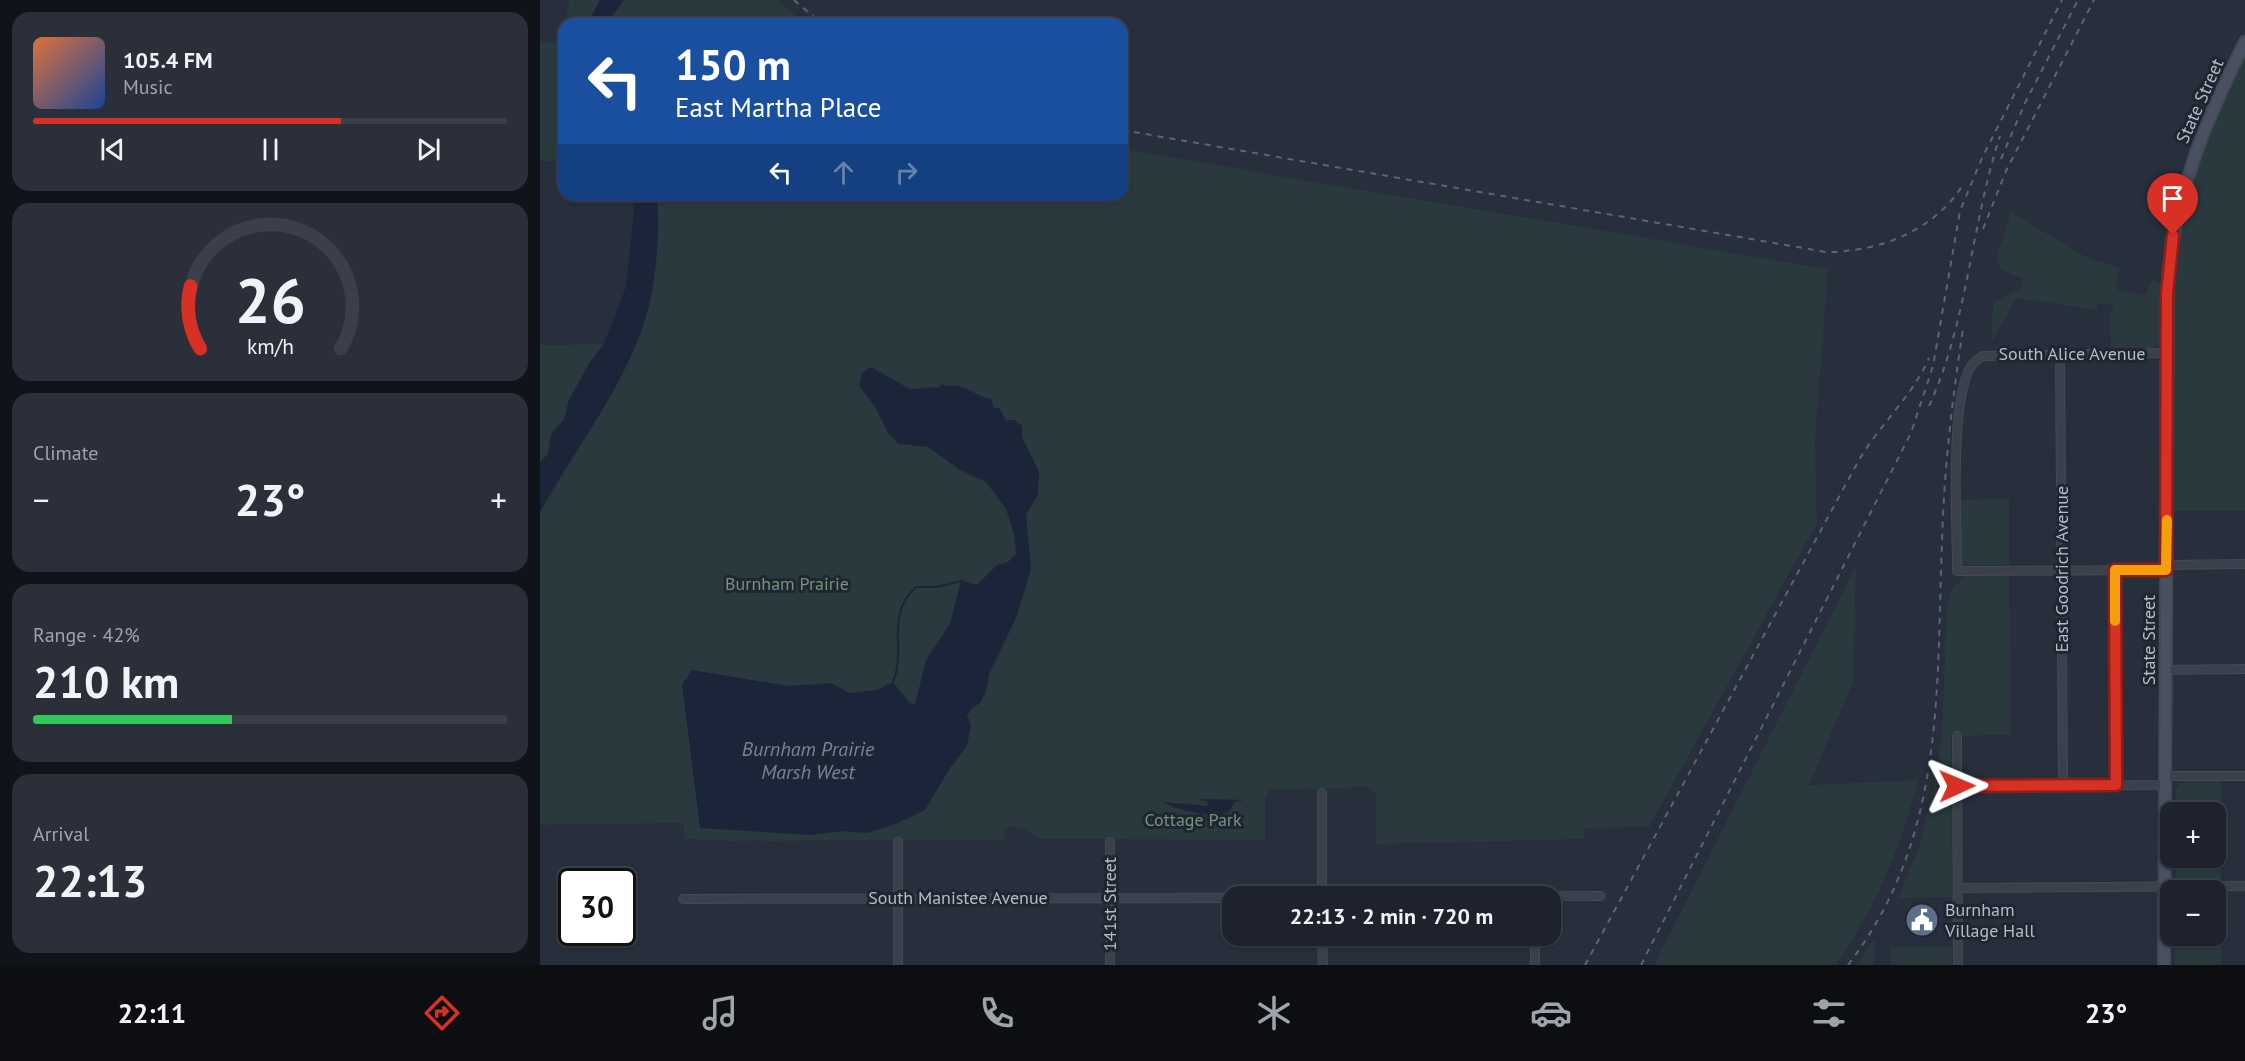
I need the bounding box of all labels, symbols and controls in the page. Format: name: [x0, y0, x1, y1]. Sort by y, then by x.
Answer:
text: 150 m: [675, 37, 791, 92]
icon: left: [576, 42, 654, 120]
text: 105.4 FM: [123, 46, 213, 74]
street label: State Street: [2171, 55, 2228, 147]
text: Music: [123, 74, 172, 100]
text: East Martha Place: [675, 90, 882, 124]
icon: previous: [96, 133, 129, 166]
icon: pause: [254, 133, 287, 166]
icon: next: [412, 133, 445, 166]
icon: left: [764, 156, 797, 189]
icon: ahead: [827, 156, 860, 189]
icon: right: [890, 156, 923, 189]
pin: [2147, 173, 2198, 235]
icon: arrive: [2156, 182, 2189, 215]
text: 26: [235, 259, 305, 340]
text: km/h: [246, 332, 293, 360]
street label: South Alice Avenue: [1999, 342, 2146, 365]
text: Climate: [33, 440, 99, 466]
text: 23°: [235, 470, 305, 528]
text: −: [33, 478, 50, 521]
text: +: [490, 478, 507, 521]
street label: East Goodrich Avenue: [2050, 486, 2073, 652]
park label: Burnham Prairie: [725, 572, 849, 595]
street label: State Street: [2137, 595, 2160, 685]
text: Range · 42%: [33, 622, 140, 648]
text: 210 km: [33, 652, 179, 710]
water label: Burnham Prairie Marsh West: [742, 736, 875, 785]
position arrow: [1925, 754, 1989, 818]
map controls: [2160, 802, 2226, 946]
button: +: [2160, 802, 2226, 868]
park label: Cottage Park: [1144, 808, 1242, 831]
text: Arrival: [33, 821, 89, 847]
text: 22:13: [33, 851, 147, 909]
street label: 141st Street: [1098, 857, 1121, 951]
speed limit sign: 30: [558, 868, 636, 946]
button: −: [2160, 880, 2226, 946]
street label: South Manistee Avenue: [868, 886, 1048, 909]
place label: Burnham Village Hall: [1944, 898, 2035, 942]
text: 22:13 · 2 min · 720 m: [1290, 902, 1493, 930]
public building icon: Burnham Village Hall: [1904, 902, 1940, 938]
icon: directions: [421, 992, 463, 1034]
icon: music: [699, 992, 741, 1034]
icon: phone: [976, 992, 1018, 1034]
icon: climate: [1253, 992, 1295, 1034]
icon: car: [1530, 992, 1572, 1034]
icon: filters: [1808, 992, 1850, 1034]
text: 22:11: [118, 996, 186, 1030]
text: 23°: [2085, 996, 2127, 1030]

